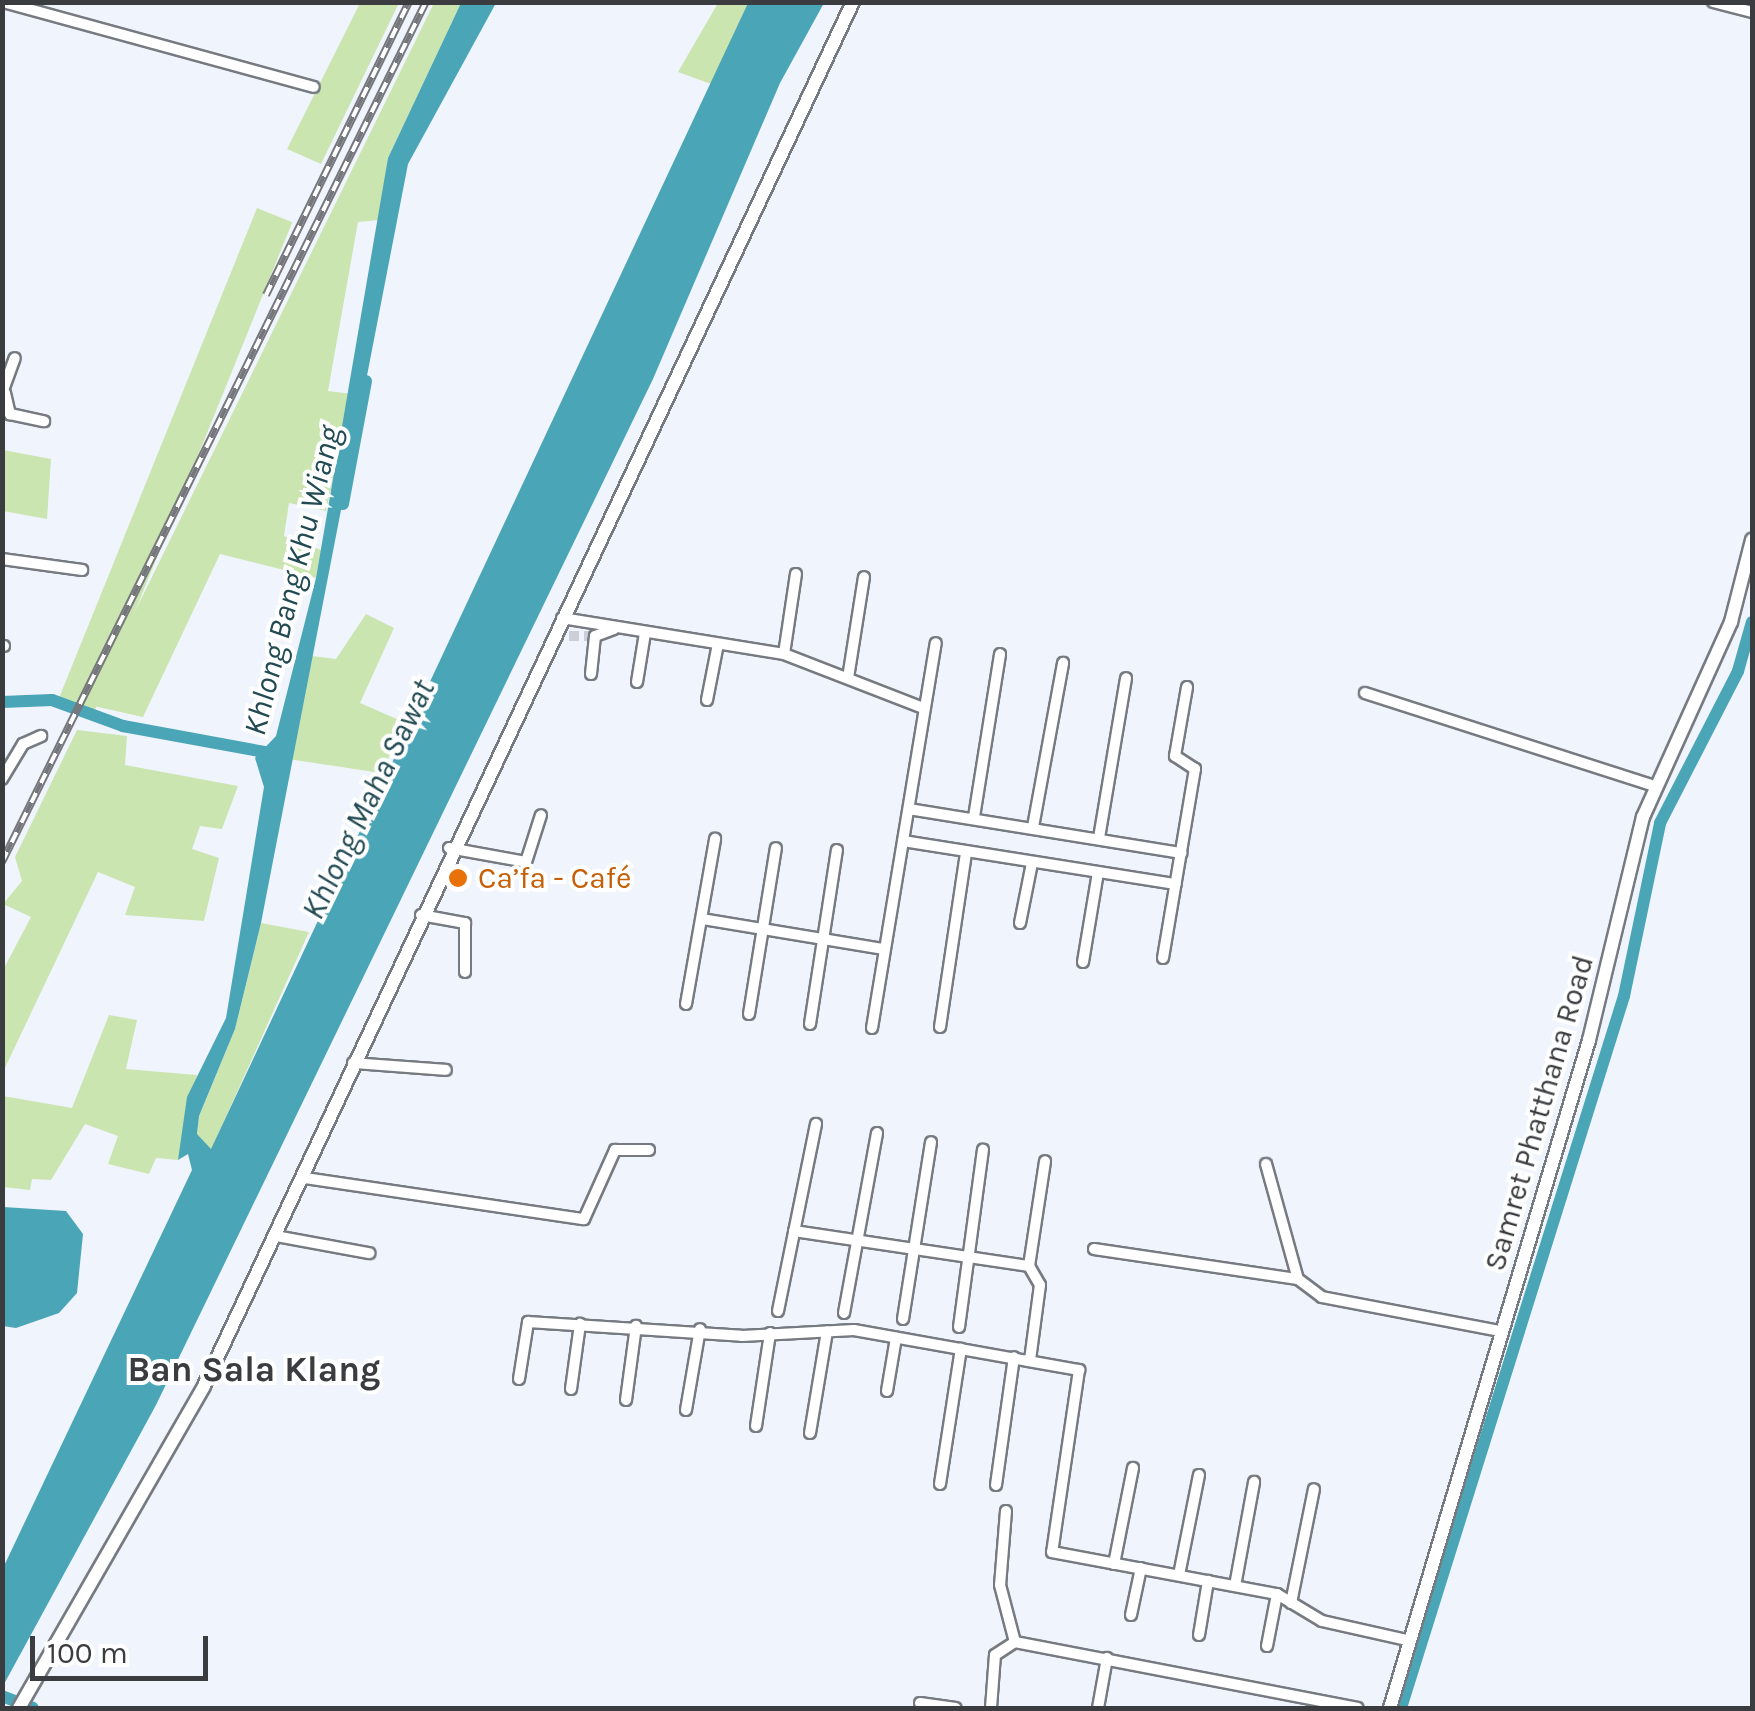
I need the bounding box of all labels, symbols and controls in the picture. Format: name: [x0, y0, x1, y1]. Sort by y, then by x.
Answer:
water label: Khlong Bang Khu Wiang: [236, 423, 350, 739]
water label: Khlong Maha Sawat: [294, 674, 444, 926]
place label: Ca’fa - Café: [478, 860, 631, 896]
marker: Ca’fa - Café: [447, 867, 469, 889]
street label: Samret Phatthana Road: [1477, 951, 1601, 1275]
district label: Ban Sala Klang: [128, 1349, 380, 1391]
scale bar: [35, 1616, 212, 1678]
text: 100 m: [47, 1635, 128, 1671]

